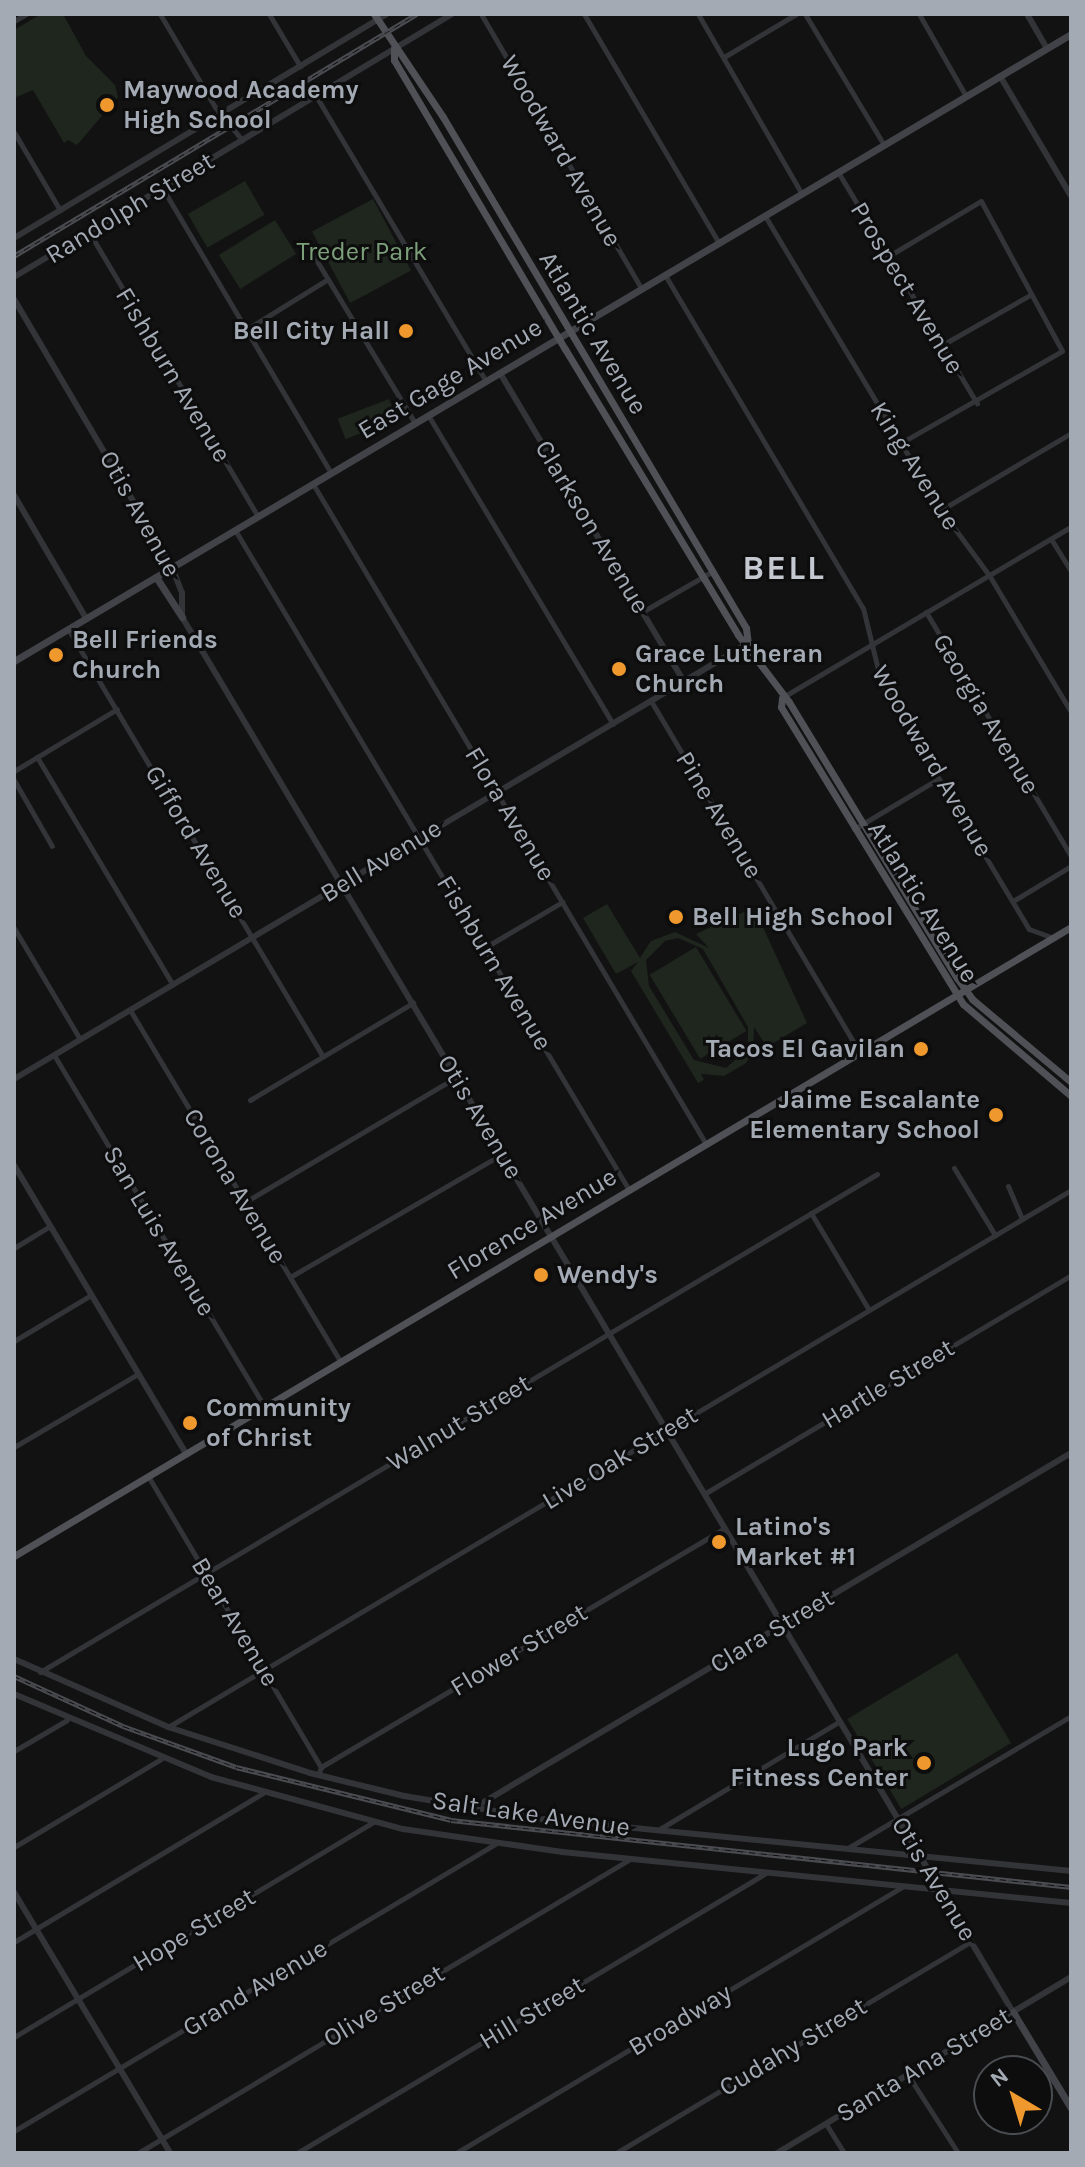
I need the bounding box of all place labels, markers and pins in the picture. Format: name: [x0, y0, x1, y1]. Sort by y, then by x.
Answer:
place label: Maywood Academy High School: [123, 74, 358, 136]
marker: Maywood Academy High School: [98, 96, 116, 114]
place label: Bell City Hall: [233, 315, 390, 347]
marker: Bell City Hall: [397, 322, 415, 340]
place label: Bell Friends Church: [72, 624, 218, 686]
place label: Grace Lutheran Church: [635, 638, 823, 700]
marker: Bell Friends Church: [47, 646, 65, 664]
marker: Grace Lutheran Church: [610, 660, 628, 678]
place label: Bell High School: [692, 901, 894, 933]
marker: Bell High School: [667, 908, 685, 926]
place label: Tacos El Gavilan: [706, 1033, 905, 1065]
marker: Tacos El Gavilan: [912, 1040, 930, 1058]
place label: Jaime Escalante Elementary School: [749, 1084, 980, 1146]
marker: Jaime Escalante Elementary School: [987, 1106, 1005, 1124]
place label: Wendy's: [557, 1259, 658, 1291]
marker: Wendy's: [532, 1266, 550, 1284]
place label: Community of Christ: [206, 1392, 351, 1454]
marker: Community of Christ: [181, 1414, 199, 1432]
place label: Latino's Market #1: [735, 1511, 856, 1572]
marker: Latino's Market #1: [710, 1533, 728, 1551]
place label: Lugo Park Fitness Center: [730, 1732, 908, 1794]
marker: Lugo Park Fitness Center: [915, 1754, 933, 1772]

